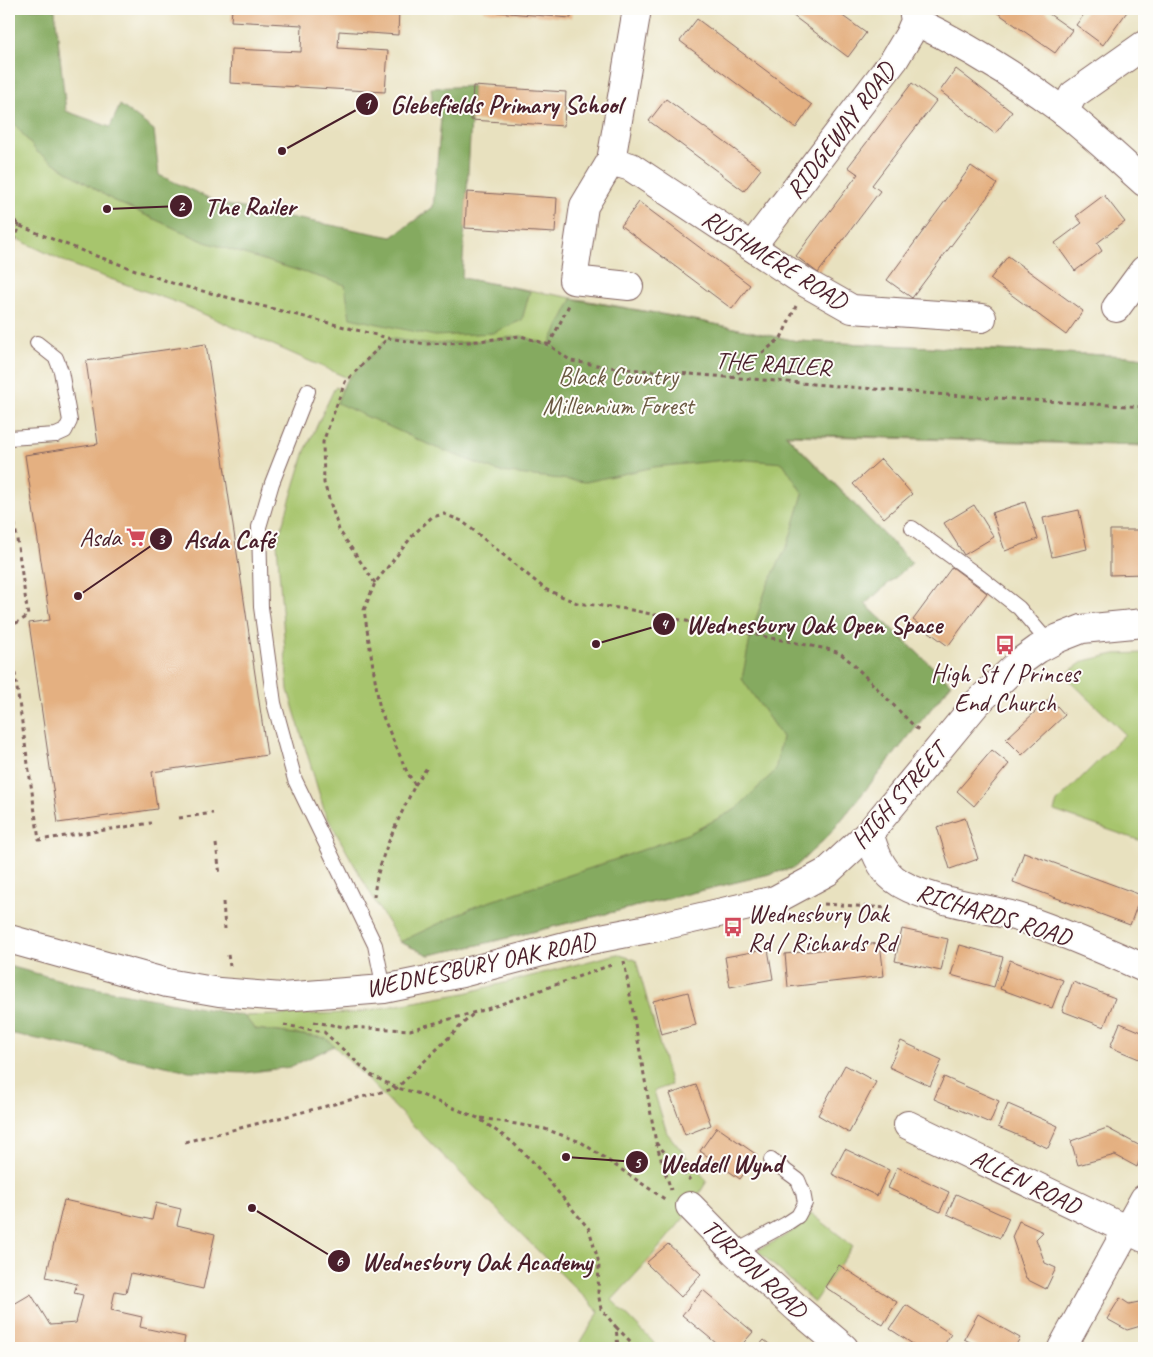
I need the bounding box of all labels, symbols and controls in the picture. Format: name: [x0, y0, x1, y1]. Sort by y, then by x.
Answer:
street label: RIDGEWAY ROAD: [779, 54, 904, 205]
callout: Glebefields Primary School: [354, 83, 632, 124]
text: Glebefields Primary School: [390, 88, 627, 121]
text: 1: [364, 95, 373, 114]
callout: The Railer: [169, 185, 307, 226]
text: The Railer: [204, 190, 298, 223]
text: 2: [178, 197, 186, 216]
street label: RUSHMERE ROAD: [696, 202, 855, 319]
street label: THE RAILER: [714, 344, 834, 384]
park label: Black Country Millennium Forest: [543, 361, 696, 422]
callout: Asda Café: [149, 519, 284, 560]
place label: Asda: [79, 522, 123, 554]
text: Asda Café: [184, 523, 278, 556]
supermarket icon: Asda: [125, 526, 147, 548]
text: 3: [158, 530, 166, 549]
callout: Wednesbury Oak Open Space: [651, 603, 953, 644]
text: Wednesbury Oak Open Space: [686, 608, 944, 641]
text: 4: [661, 615, 670, 634]
bus stop icon: High St / Princes End Church: [994, 634, 1016, 656]
place label: High St / Princes End Church: [931, 658, 1082, 719]
street label: HIGH STREET: [844, 732, 957, 855]
street label: RICHARDS ROAD: [913, 876, 1076, 954]
place label: Wednesbury Oak Rd / Richards Rd: [748, 898, 899, 959]
bus stop icon: Wednesbury Oak Rd / Richards Rd: [722, 916, 744, 938]
street label: WEDNESBURY OAK ROAD: [363, 925, 600, 1005]
callout: Weddell Wynd: [625, 1142, 793, 1183]
street label: ALLEN ROAD: [965, 1142, 1087, 1223]
text: Weddell Wynd: [660, 1147, 787, 1180]
text: 5: [634, 1154, 642, 1173]
street label: TURTON ROAD: [695, 1212, 815, 1327]
callout: Wednesbury Oak Academy: [326, 1241, 603, 1282]
text: Wednesbury Oak Academy: [362, 1245, 594, 1278]
text: 6: [335, 1252, 343, 1271]

